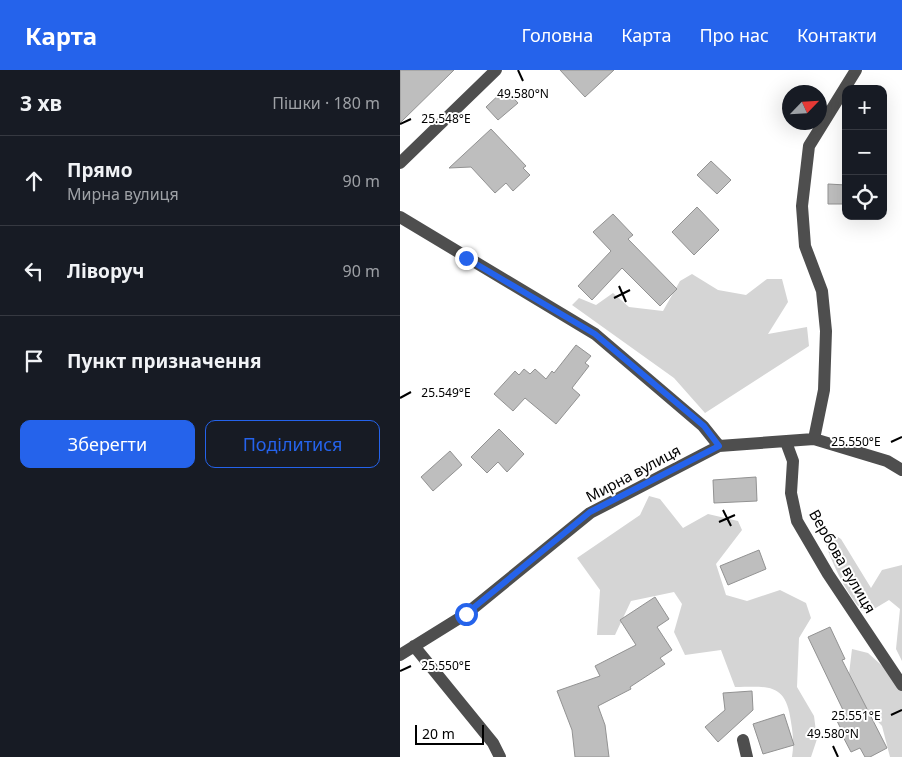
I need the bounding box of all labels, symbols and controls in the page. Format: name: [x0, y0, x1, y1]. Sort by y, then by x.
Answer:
text: Карта: [25, 19, 97, 52]
text: Головна: [522, 23, 593, 47]
text: Карта: [621, 23, 671, 47]
text: Про нас: [699, 23, 769, 47]
text: Контакти: [797, 23, 877, 47]
text: 49.580°N: [497, 85, 549, 102]
north arrow: [782, 85, 827, 130]
map controls: [842, 85, 887, 220]
button: +: [842, 85, 887, 130]
text: 3 хв: [20, 89, 62, 117]
text: Пішки · 180 m: [272, 92, 380, 114]
text: 25.548°E: [421, 110, 471, 127]
button: −: [842, 130, 887, 175]
text: Прямо: [67, 157, 133, 183]
icon: ahead: [20, 167, 48, 195]
text: 90 m: [343, 170, 380, 192]
button: locate: [842, 175, 887, 220]
text: Мирна вулиця: [67, 183, 179, 205]
route end: [455, 247, 478, 270]
icon: left: [20, 257, 48, 285]
text: Ліворуч: [67, 258, 144, 284]
text: 90 m: [343, 260, 380, 282]
icon: arrive: [20, 347, 48, 375]
text: Пункт призначення: [67, 348, 261, 374]
text: 25.549°E: [421, 384, 471, 401]
button: Зберегти: [20, 420, 195, 468]
button: Поділитися: [205, 420, 380, 468]
text: 25.550°E: [831, 433, 881, 450]
street label: Мирна вулиця: [582, 440, 684, 506]
street label: Вербова вулиця: [805, 505, 881, 617]
route start: [455, 603, 478, 626]
text: 25.550°E: [421, 657, 471, 674]
text: 25.551°E: [831, 707, 881, 724]
scale bar: [415, 722, 484, 745]
text: 20 m: [422, 724, 455, 743]
text: 49.580°N: [807, 725, 859, 742]

